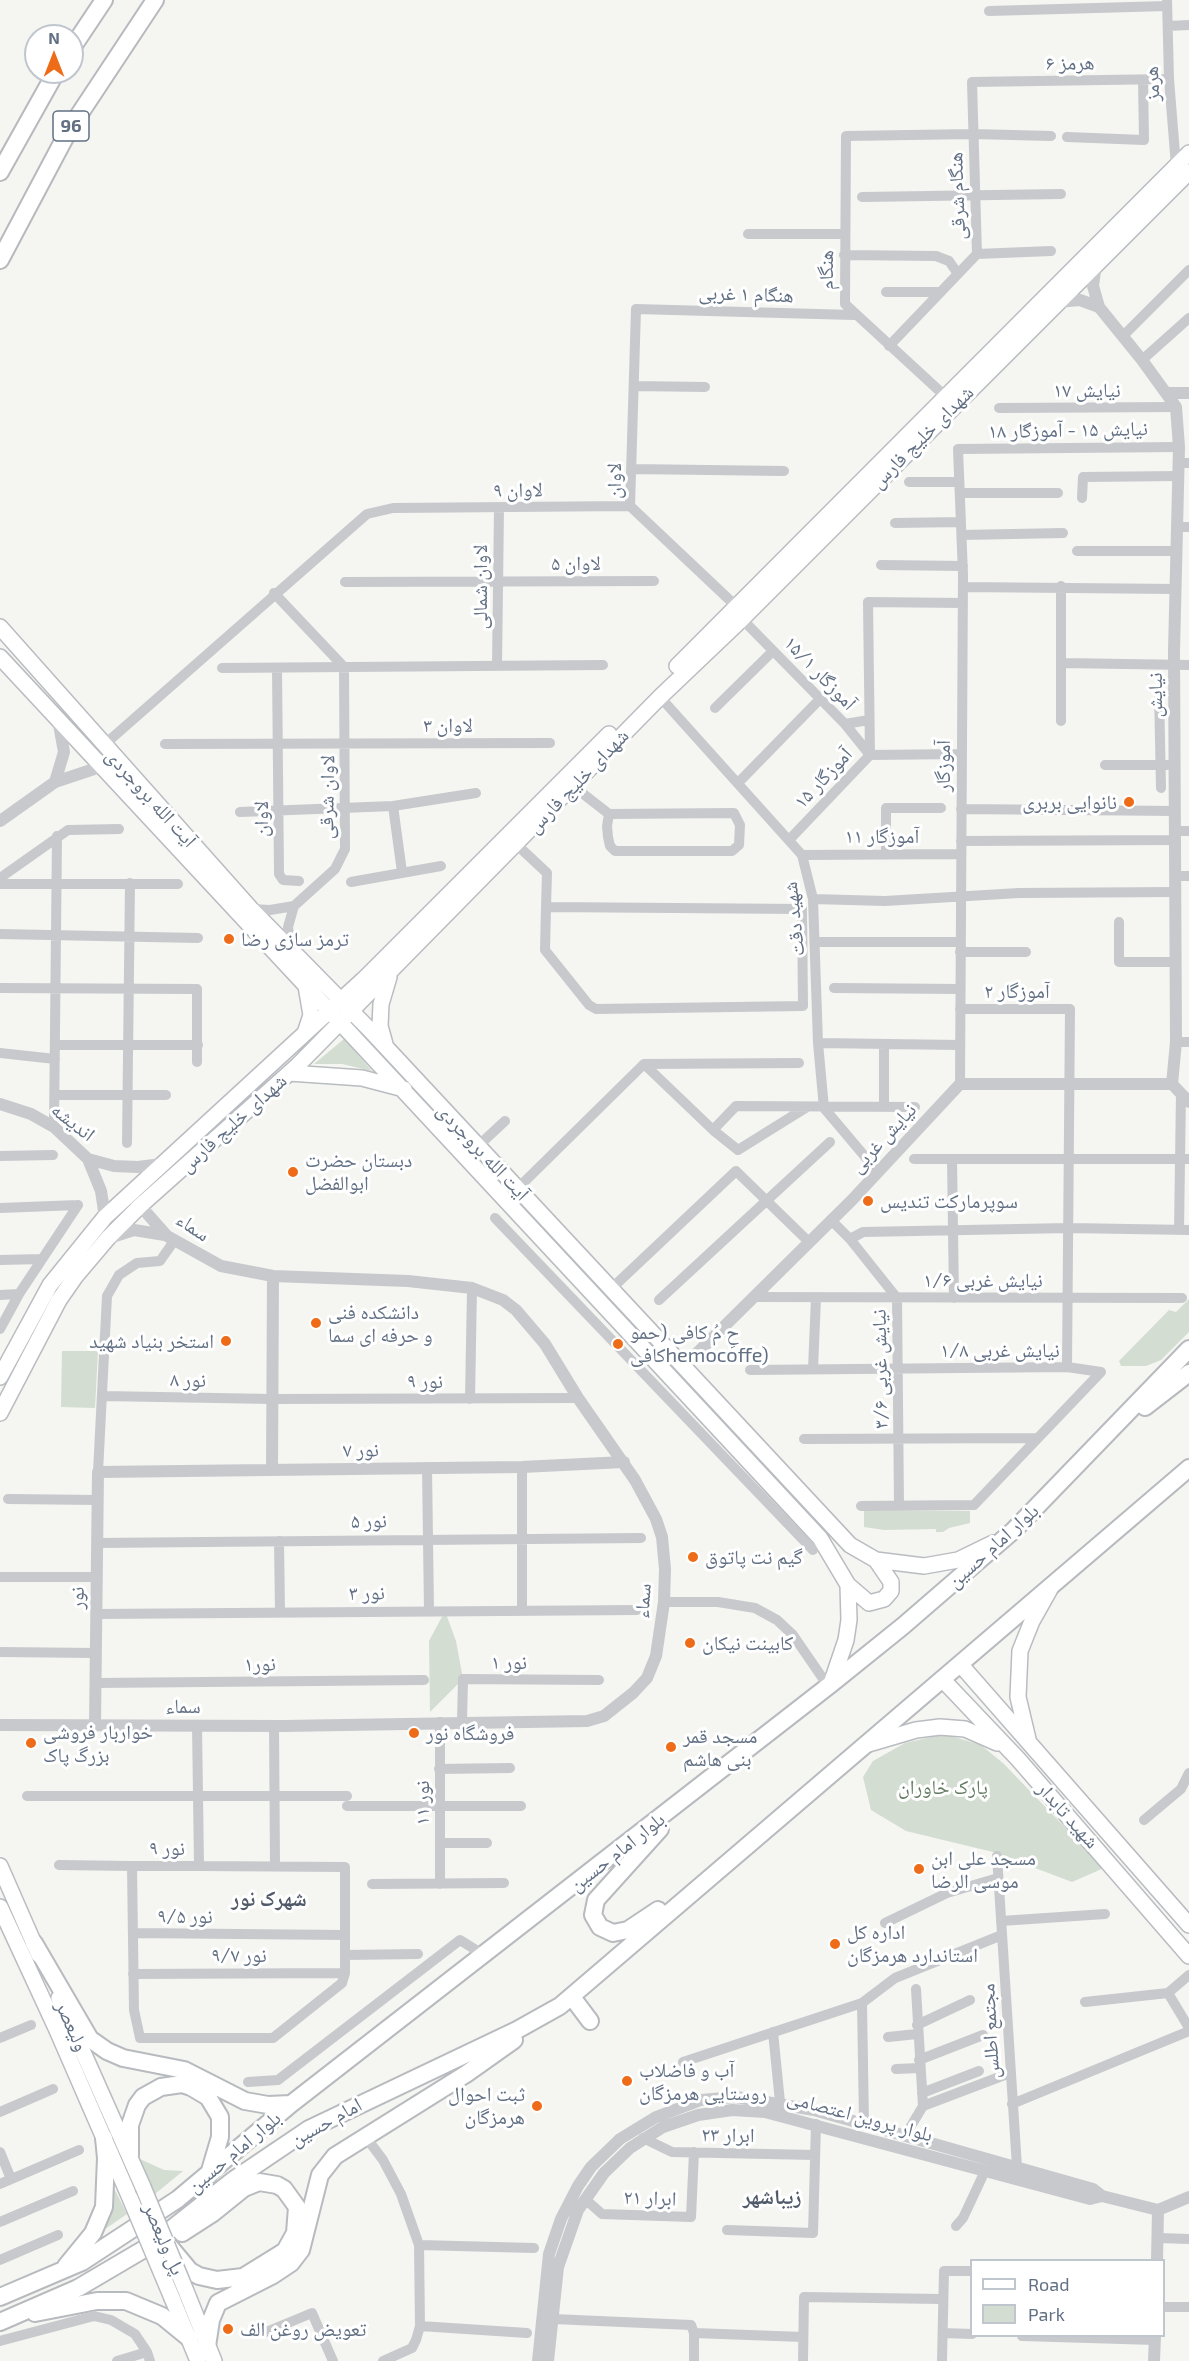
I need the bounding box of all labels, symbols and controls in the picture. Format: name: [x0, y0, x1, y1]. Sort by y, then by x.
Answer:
north arrow: [24, 24, 84, 84]
text: N: [48, 28, 60, 47]
street label: هرمز ۶: [1045, 51, 1095, 75]
street label: هرمز: [1139, 66, 1165, 102]
road number: 96: [53, 111, 89, 141]
street label: هنگام شرقی: [943, 152, 971, 240]
street label: هنگام: [814, 250, 838, 290]
street label: هنگام ۱ غربی: [698, 280, 794, 308]
street label: نیایش ۱۷: [1053, 378, 1121, 402]
street label: شهدای خلیج فارس: [865, 380, 979, 494]
street label: نیایش ۱۵ - آموزگار ۱۸: [988, 417, 1148, 443]
street label: لاوان: [602, 463, 626, 499]
street label: لاوان ۹: [493, 478, 543, 502]
street label: لاوان شمالی: [468, 544, 492, 630]
street label: لاوان ۵: [551, 551, 601, 575]
street label: آموزگار ۱۵/۱: [779, 631, 861, 715]
street label: نیایش: [1143, 673, 1167, 717]
street label: لاوان ۳: [423, 713, 473, 737]
street label: شهدای خلیج فارس: [522, 724, 634, 838]
street label: آموزگار: [931, 740, 955, 792]
street label: آموزگار ۱۵: [789, 743, 857, 813]
street label: آیت الله بروجردی: [101, 744, 201, 852]
street label: لاوان شرقی: [314, 755, 340, 839]
place label: نانوایی بربری: [1022, 790, 1117, 814]
marker: نانوایی بربری: [1122, 795, 1136, 809]
street label: لاوان: [249, 801, 273, 837]
street label: آموزگار ۱۱: [845, 824, 919, 848]
street label: شهید دقت: [778, 880, 810, 958]
place label: ترمز سازی رضا: [241, 927, 349, 951]
marker: ترمز سازی رضا: [222, 932, 236, 946]
street label: آموزگار ۲: [984, 979, 1050, 1003]
street label: شهدای خلیج فارس: [174, 1069, 292, 1177]
street label: اندیشه: [46, 1097, 100, 1147]
street label: آیت الله بروجردی: [432, 1098, 534, 1206]
street label: نیایش غربی: [845, 1098, 921, 1178]
place label: دبستان حضرت ابوالفضل: [305, 1148, 412, 1195]
marker: دبستان حضرت ابوالفضل: [286, 1165, 300, 1179]
place label: سوپرمارکت تندیس: [880, 1189, 1018, 1213]
marker: سوپرمارکت تندیس: [861, 1194, 875, 1208]
street label: سماء: [172, 1207, 214, 1247]
street label: نیایش غربی ۱/۶: [923, 1268, 1043, 1292]
place label: دانشکده فنی و حرفه ای سما: [328, 1300, 433, 1347]
street label: نیایش غربی ۳/۶: [867, 1309, 893, 1429]
marker: دانشکده فنی و حرفه ای سما: [309, 1316, 323, 1330]
place label: حِ مُ کافی (حمو کافیhemocoffe): [630, 1320, 769, 1367]
place label: استخر بنیاد شهید: [89, 1329, 214, 1353]
marker: استخر بنیاد شهید: [219, 1334, 233, 1348]
marker: حِ مُ کافی (حمو کافیhemocoffe): [611, 1337, 625, 1351]
street label: نیایش غربی ۱/۸: [940, 1338, 1060, 1362]
street label: نور ۸: [170, 1368, 206, 1392]
street label: نور ۹: [407, 1369, 443, 1393]
street label: نور ۷: [343, 1438, 379, 1462]
street label: بلوار امام حسین: [942, 1499, 1044, 1593]
street label: نور ۵: [351, 1509, 387, 1533]
place label: گیم نت پاتوق: [705, 1545, 803, 1569]
marker: گیم نت پاتوق: [686, 1550, 700, 1564]
street label: نور ۳: [349, 1581, 385, 1605]
street label: سماء: [630, 1583, 656, 1619]
street label: نور: [65, 1587, 89, 1609]
place label: کابینت نیکان: [702, 1631, 793, 1655]
marker: کابینت نیکان: [683, 1636, 697, 1650]
street label: نور ۱: [491, 1650, 527, 1674]
street label: نور۱: [244, 1652, 276, 1676]
street label: سماء: [165, 1694, 201, 1718]
place label: خواربار فروشی بزرگ پاک: [43, 1720, 153, 1767]
place label: فروشگاه نور: [426, 1721, 514, 1745]
place label: مسجد قمر بنی هاشم: [683, 1724, 757, 1771]
marker: فروشگاه نور: [407, 1726, 421, 1740]
marker: خواربار فروشی بزرگ پاک: [24, 1736, 38, 1750]
marker: مسجد قمر بنی هاشم: [664, 1740, 678, 1754]
park label: پارک خاوران: [898, 1775, 988, 1799]
street label: شهید تابدار: [1032, 1777, 1104, 1853]
street label: نور ۱۱: [410, 1781, 434, 1825]
street label: بلوار امام حسین: [564, 1807, 670, 1897]
street label: نور ۹: [149, 1836, 185, 1860]
place label: مسجد علی ابن موسی الرضا: [931, 1846, 1036, 1893]
marker: مسجد علی ابن موسی الرضا: [912, 1862, 926, 1876]
district label: شهرک نور: [231, 1886, 307, 1912]
street label: نور ۹/۵: [157, 1904, 213, 1928]
place label: اداره کل استاندارد هرمزگان: [847, 1920, 978, 1967]
marker: اداره کل استاندارد هرمزگان: [828, 1937, 842, 1951]
street label: نور ۹/۷: [211, 1943, 267, 1967]
street label: مجتمع اطلس: [976, 1983, 1004, 2079]
street label: ولیعصر: [50, 1997, 94, 2055]
place label: آب و فاضلاب روستایی هرمزگان: [639, 2058, 767, 2105]
marker: آب و فاضلاب روستایی هرمزگان: [620, 2074, 634, 2088]
place label: ثبت احوال هرمزگان: [448, 2082, 525, 2129]
street label: بلوار پروین اعتصامی: [785, 2085, 935, 2147]
street label: امام حسین: [286, 2093, 366, 2151]
marker: ثبت احوال هرمزگان: [530, 2099, 544, 2113]
street label: بلوار امام حسین: [182, 2106, 286, 2198]
street label: ابرار ۲۳: [701, 2123, 755, 2147]
district label: زیباشهر: [743, 2184, 801, 2210]
street label: ابرار ۲۱: [623, 2185, 677, 2211]
street label: پل ولیعصر: [138, 2199, 190, 2279]
legend: [970, 2259, 1165, 2337]
text: Road: [1028, 2273, 1069, 2295]
text: Park: [1028, 2303, 1065, 2325]
place label: تعویض روغن الف: [240, 2317, 366, 2341]
marker: تعویض روغن الف: [221, 2322, 235, 2336]

